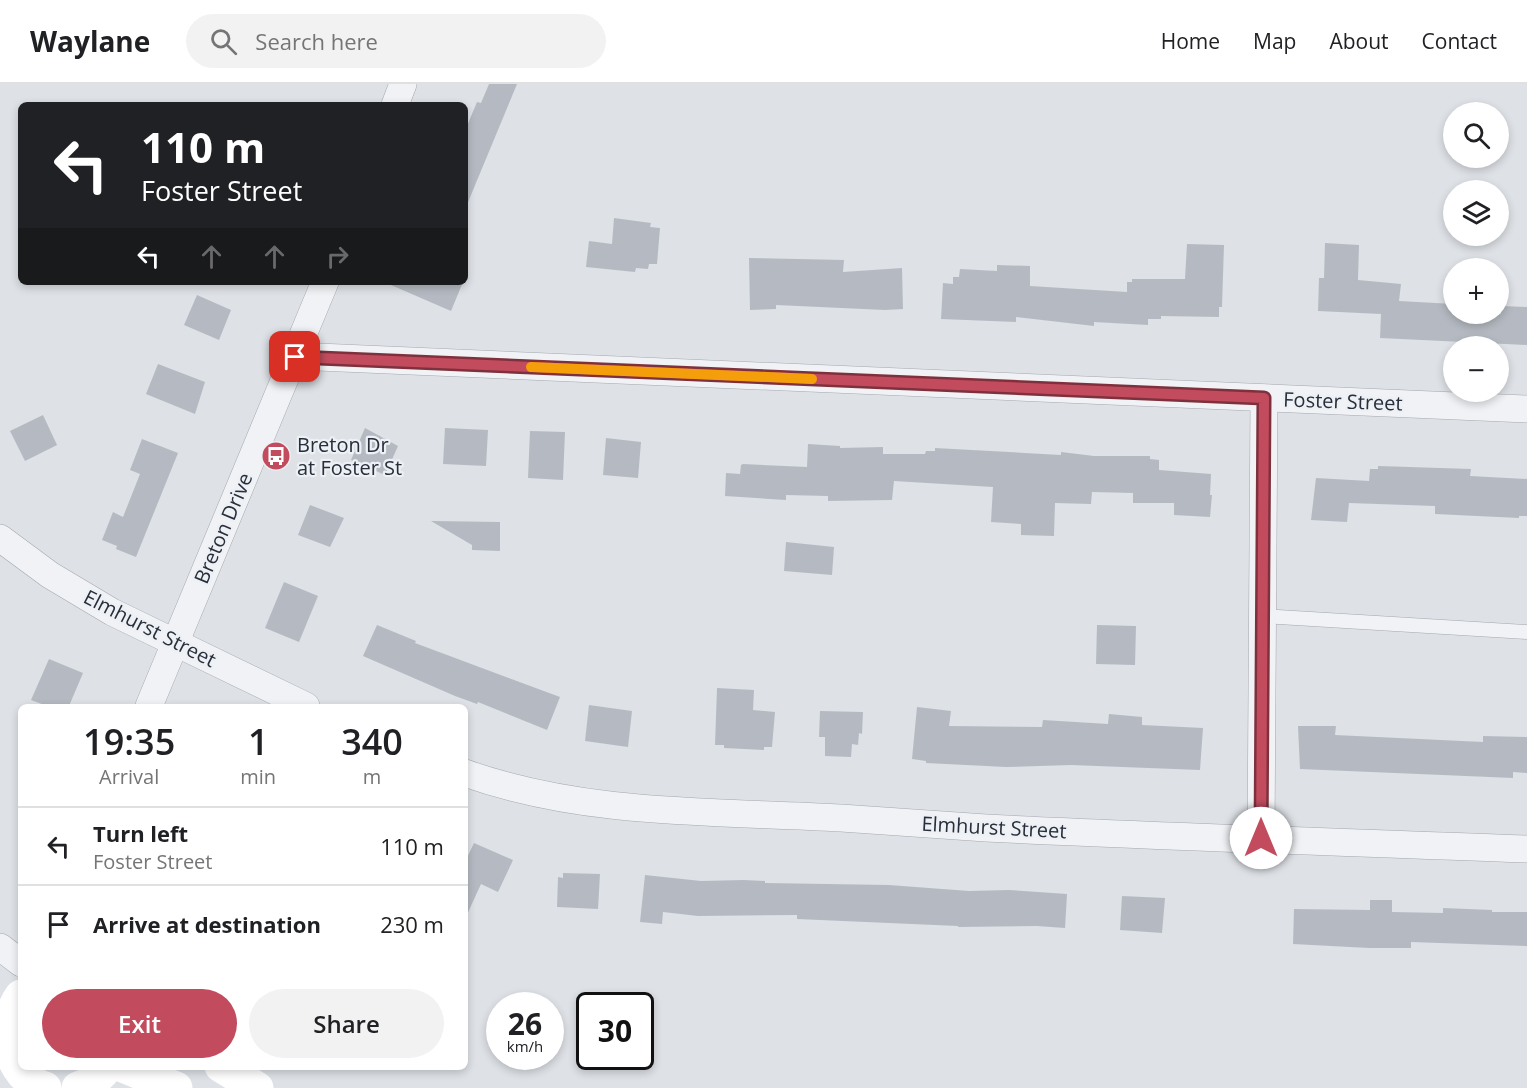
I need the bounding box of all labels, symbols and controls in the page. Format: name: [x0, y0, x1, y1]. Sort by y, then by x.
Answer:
search box: [186, 14, 606, 68]
text: Waylane: [30, 22, 150, 60]
icon: search: [207, 25, 240, 58]
text: Search here: [255, 26, 378, 56]
text: Home: [1161, 27, 1220, 55]
text: Map: [1253, 27, 1296, 55]
text: About: [1329, 27, 1389, 55]
text: Contact: [1422, 27, 1497, 55]
map controls: [1443, 102, 1509, 402]
button: search: [1443, 102, 1509, 168]
text: 110 m: [141, 118, 265, 175]
icon: left: [42, 126, 120, 204]
text: Foster Street: [141, 172, 302, 209]
button: layers: [1443, 180, 1509, 246]
icon: left: [132, 240, 165, 273]
icon: ahead: [195, 240, 228, 273]
icon: ahead: [258, 240, 291, 273]
icon: right: [321, 240, 354, 273]
button: +: [1443, 258, 1509, 324]
pin: [269, 331, 320, 382]
button: −: [1443, 336, 1509, 402]
icon: arrive: [278, 340, 311, 373]
street label: Foster Street: [1283, 385, 1403, 417]
place label: Breton Dr at Foster St: [297, 431, 402, 481]
bus stop icon: Breton Dr at Foster St: [260, 440, 292, 472]
street label: Breton Drive: [188, 468, 258, 588]
street label: Elmhurst Street: [79, 583, 221, 673]
text: 19:35: [83, 717, 175, 766]
text: 1: [248, 717, 269, 766]
text: 340: [341, 717, 403, 766]
text: Arrival: [99, 763, 159, 790]
text: min: [240, 763, 276, 790]
text: m: [363, 763, 381, 790]
position arrow: [1229, 806, 1293, 870]
street label: Elmhurst Street: [921, 810, 1067, 844]
text: Turn left: [93, 818, 188, 848]
icon: left: [42, 830, 75, 863]
text: 110 m: [380, 831, 444, 861]
text: Foster Street: [93, 848, 212, 875]
icon: arrive: [42, 908, 75, 941]
text: Arrive at destination: [93, 909, 321, 939]
text: 230 m: [380, 909, 444, 939]
button: Exit: [42, 989, 237, 1058]
button: Share: [249, 989, 444, 1058]
speed limit sign: 30: [576, 992, 654, 1070]
text: 26: [508, 1003, 542, 1044]
text: km/h: [507, 1036, 543, 1056]

